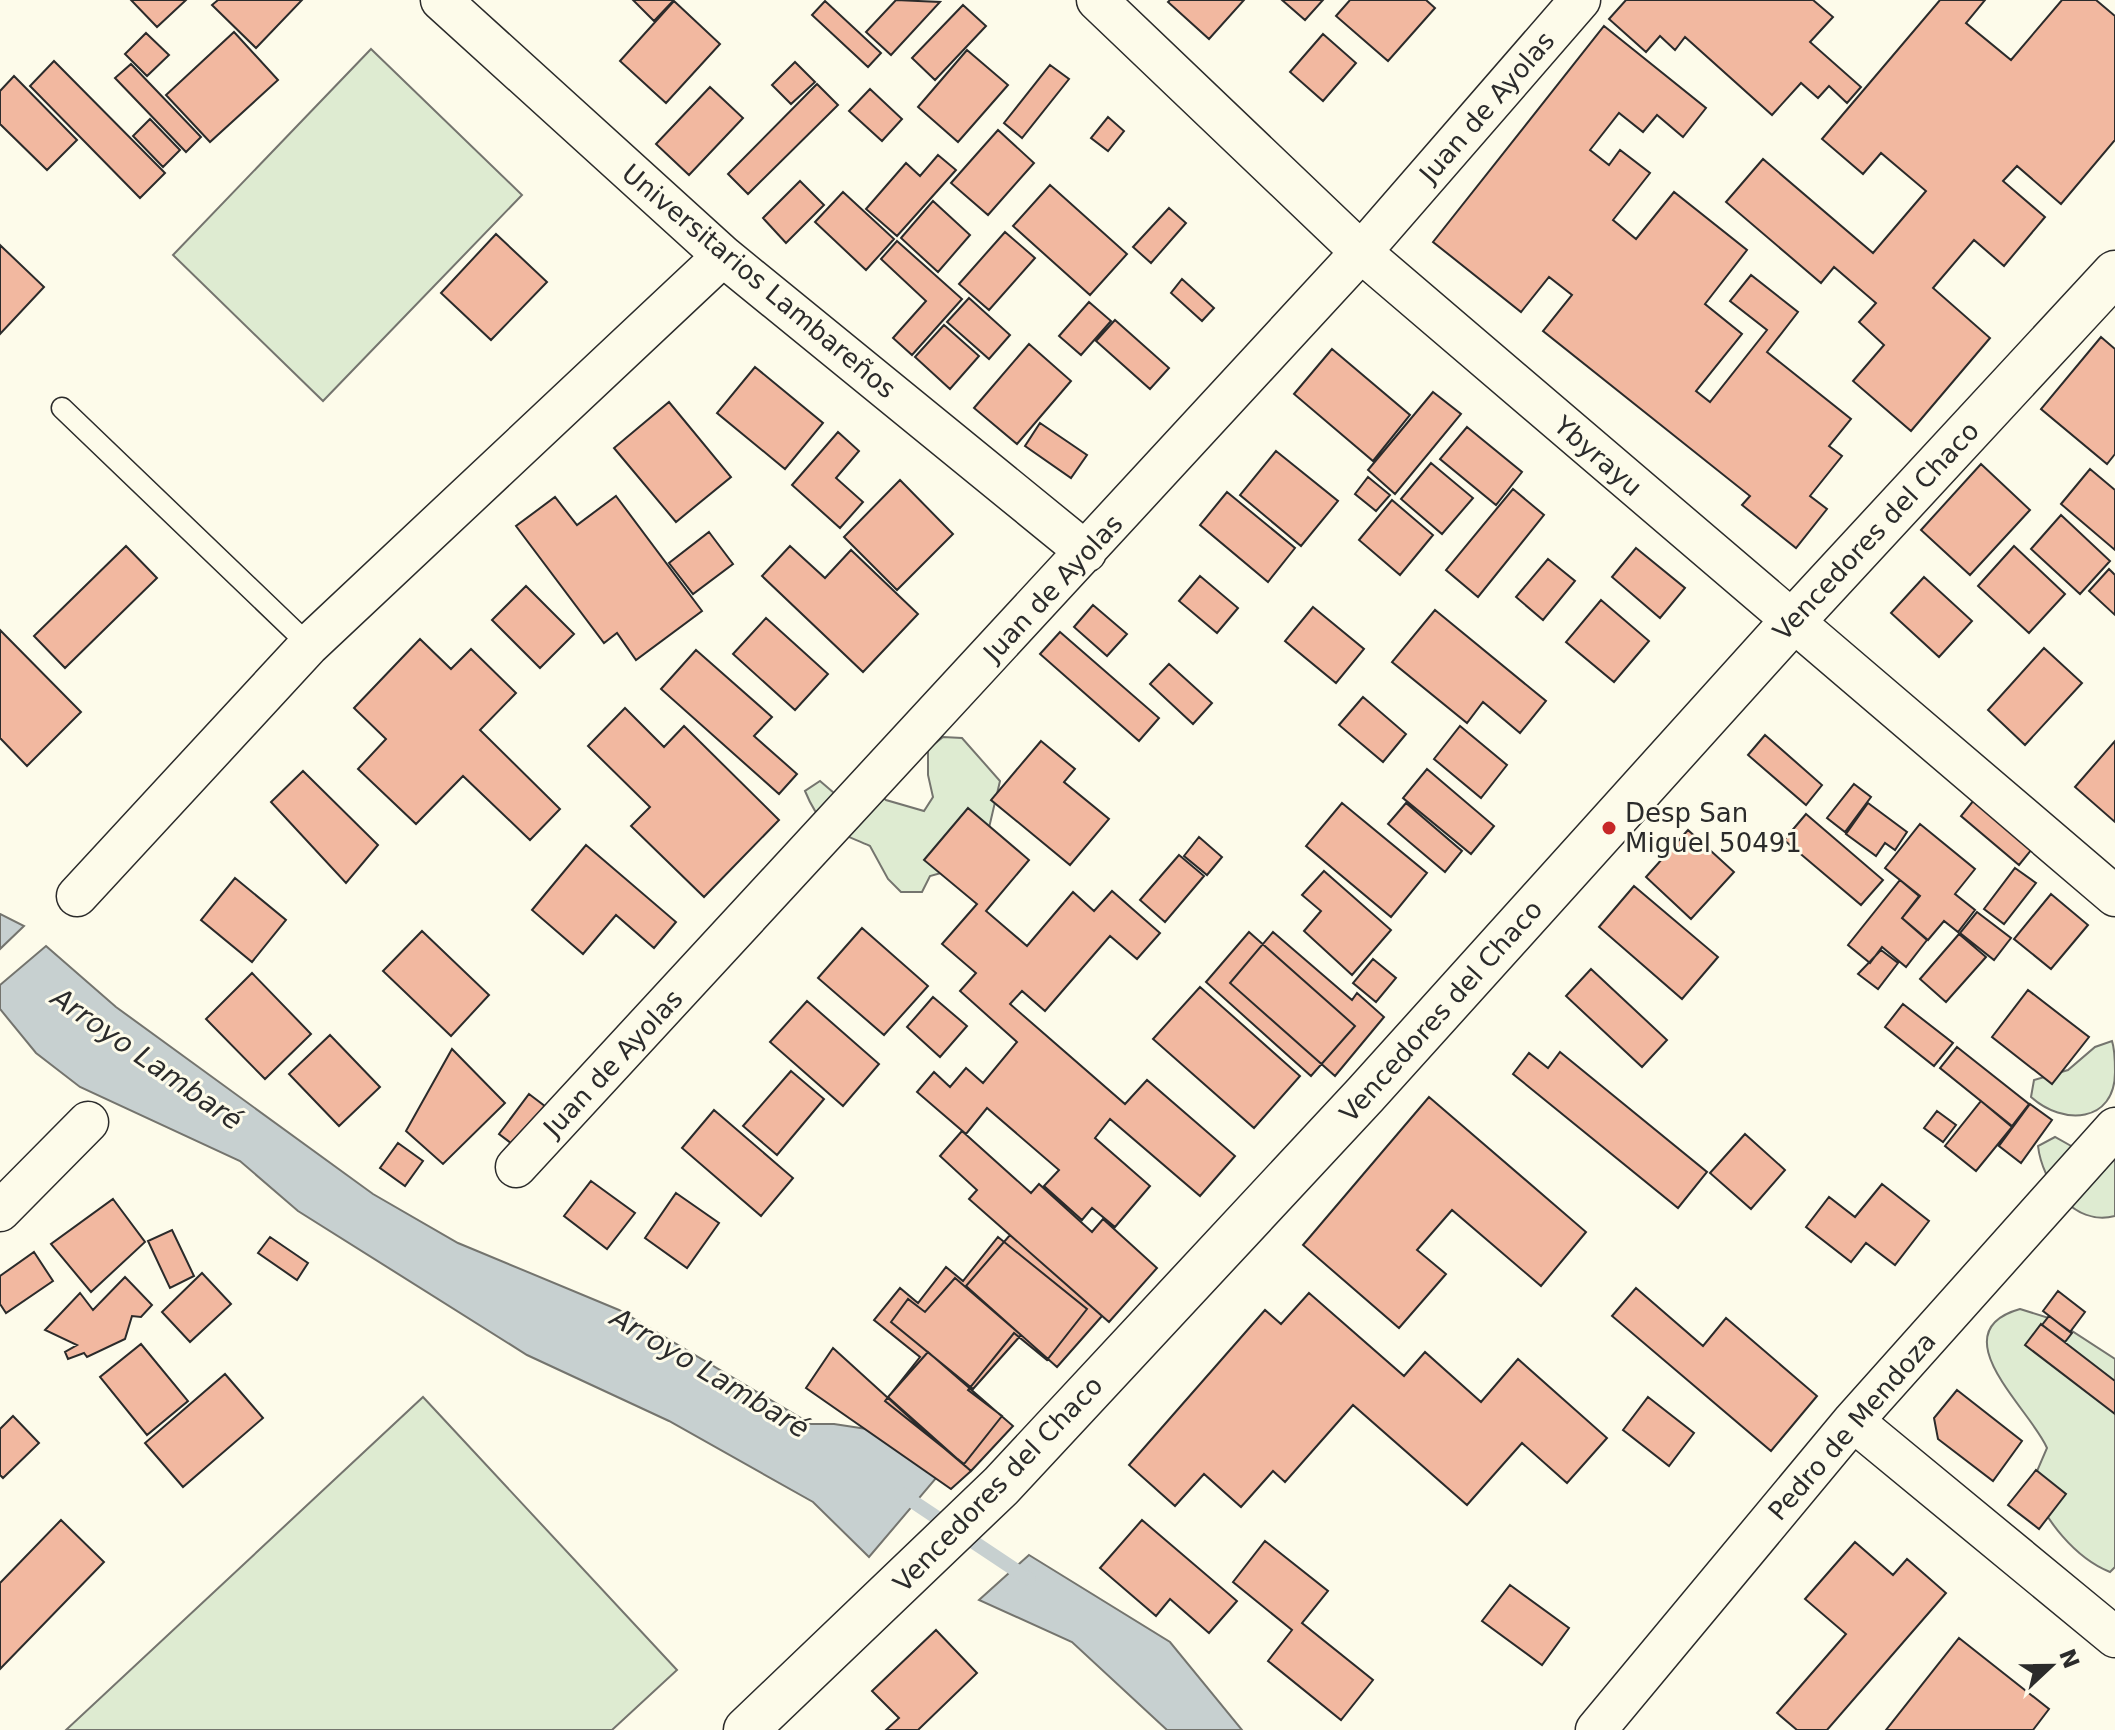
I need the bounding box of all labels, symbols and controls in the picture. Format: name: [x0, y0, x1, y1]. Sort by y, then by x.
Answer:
street label: Juan de Ayolas: [1412, 26, 1561, 190]
street label: Universitarios Lambareños: [616, 158, 902, 404]
street label: Ybyrayu: [1547, 409, 1648, 502]
street label: Vencedores del Chaco: [1767, 416, 1985, 646]
street label: Juan de Ayolas: [976, 508, 1129, 669]
place label: Desp San Miguel 50491: [1625, 798, 1802, 858]
marker: Desp San Miguel 50491: [1600, 819, 1618, 837]
street label: Vencedores del Chaco: [1334, 894, 1548, 1128]
water label: Arroyo Lambaré: [43, 980, 249, 1137]
street label: Juan de Ayolas: [536, 983, 689, 1144]
water label: Arroyo Lambaré: [603, 1300, 815, 1445]
street label: Pedro de Mendoza: [1762, 1326, 1942, 1526]
street label: Vencedores del Chaco: [887, 1370, 1109, 1598]
north arrow: [2011, 1626, 2091, 1706]
text: N: [2054, 1645, 2084, 1672]

